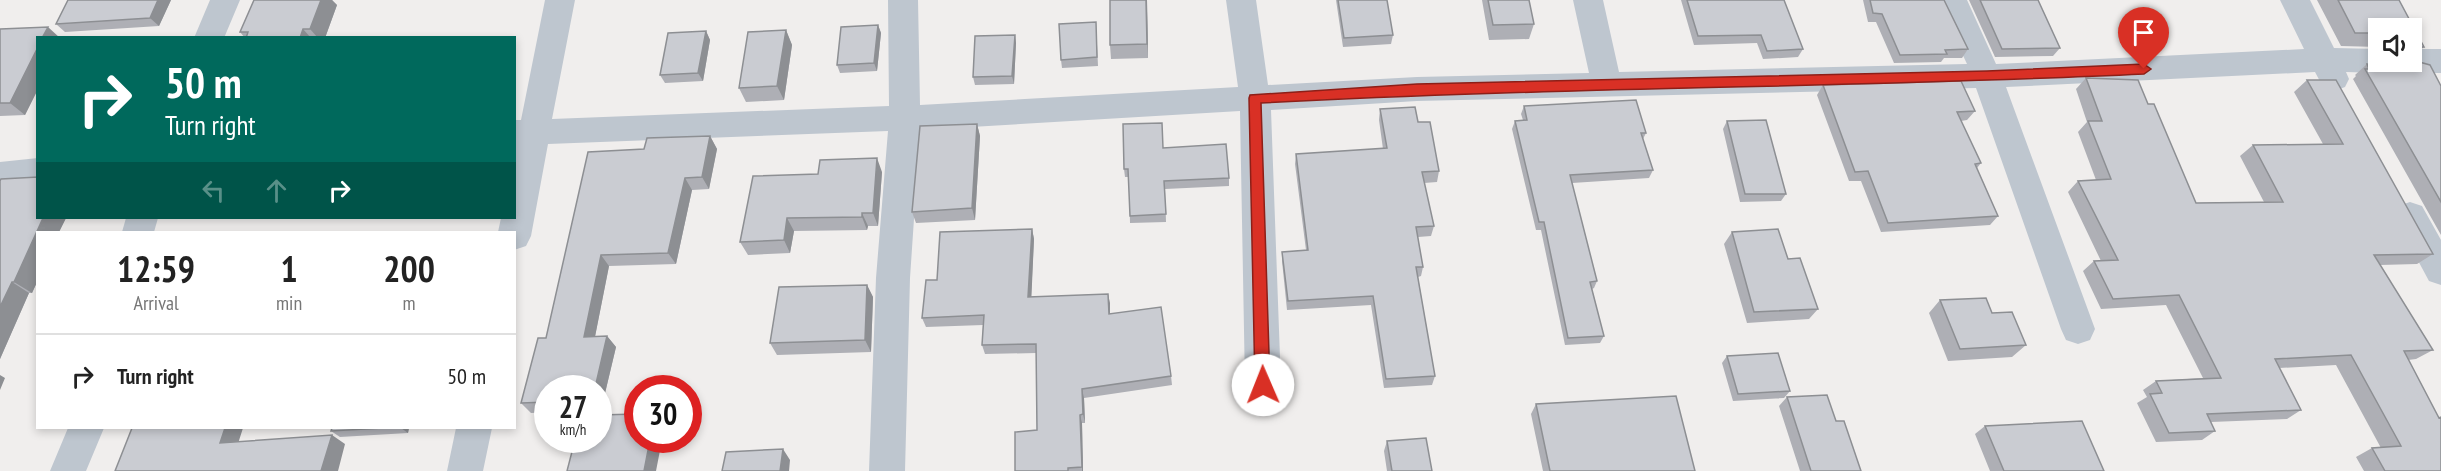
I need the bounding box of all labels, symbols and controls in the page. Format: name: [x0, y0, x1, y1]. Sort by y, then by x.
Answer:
pin: [2118, 7, 2169, 69]
icon: arrive: [2127, 16, 2160, 49]
map controls: [2368, 18, 2422, 72]
button: sound: [2368, 18, 2422, 72]
text: 50 m: [165, 55, 242, 110]
icon: right: [66, 60, 144, 138]
text: Turn right: [165, 108, 256, 142]
icon: left: [197, 174, 230, 207]
icon: ahead: [260, 174, 293, 207]
icon: right: [323, 174, 356, 207]
text: 12:59: [117, 245, 195, 292]
text: 1: [280, 245, 298, 292]
text: 200: [383, 245, 435, 292]
text: Arrival: [133, 290, 179, 316]
text: min: [276, 290, 302, 316]
text: m: [403, 290, 416, 316]
position arrow: [1231, 353, 1295, 417]
icon: right: [66, 360, 99, 393]
text: Turn right: [117, 362, 194, 390]
text: 50 m: [447, 362, 486, 390]
speed limit sign: 30: [624, 375, 702, 453]
text: 27: [559, 387, 587, 426]
text: km/h: [560, 420, 586, 439]

